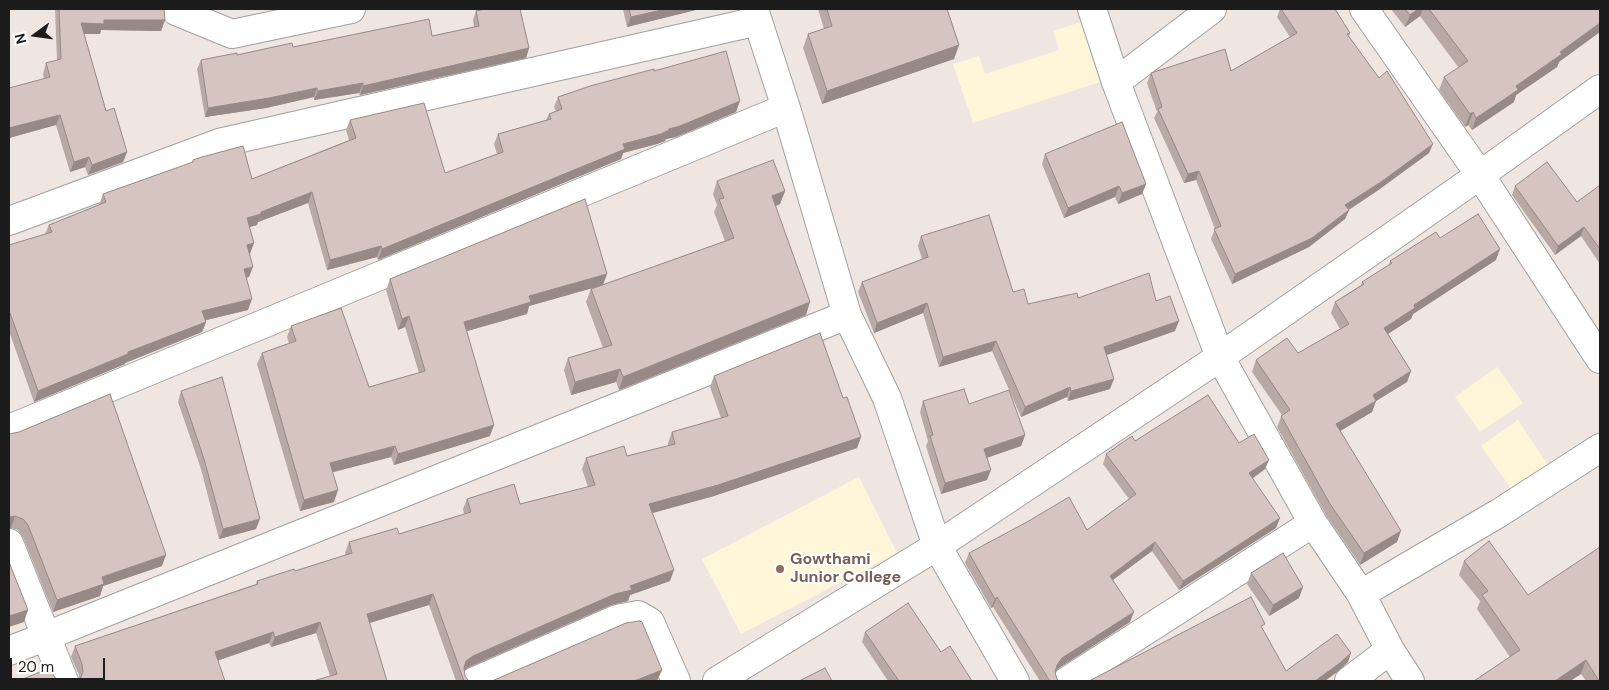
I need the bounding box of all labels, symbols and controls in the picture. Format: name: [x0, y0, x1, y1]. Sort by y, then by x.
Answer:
north arrow: [10, 10, 60, 60]
text: N: [10, 31, 30, 46]
place label: Gowthami Junior College: [790, 550, 901, 588]
marker: Gowthami Junior College: [774, 563, 786, 575]
scale bar: [12, 648, 108, 680]
text: 20 m: [18, 657, 54, 677]

